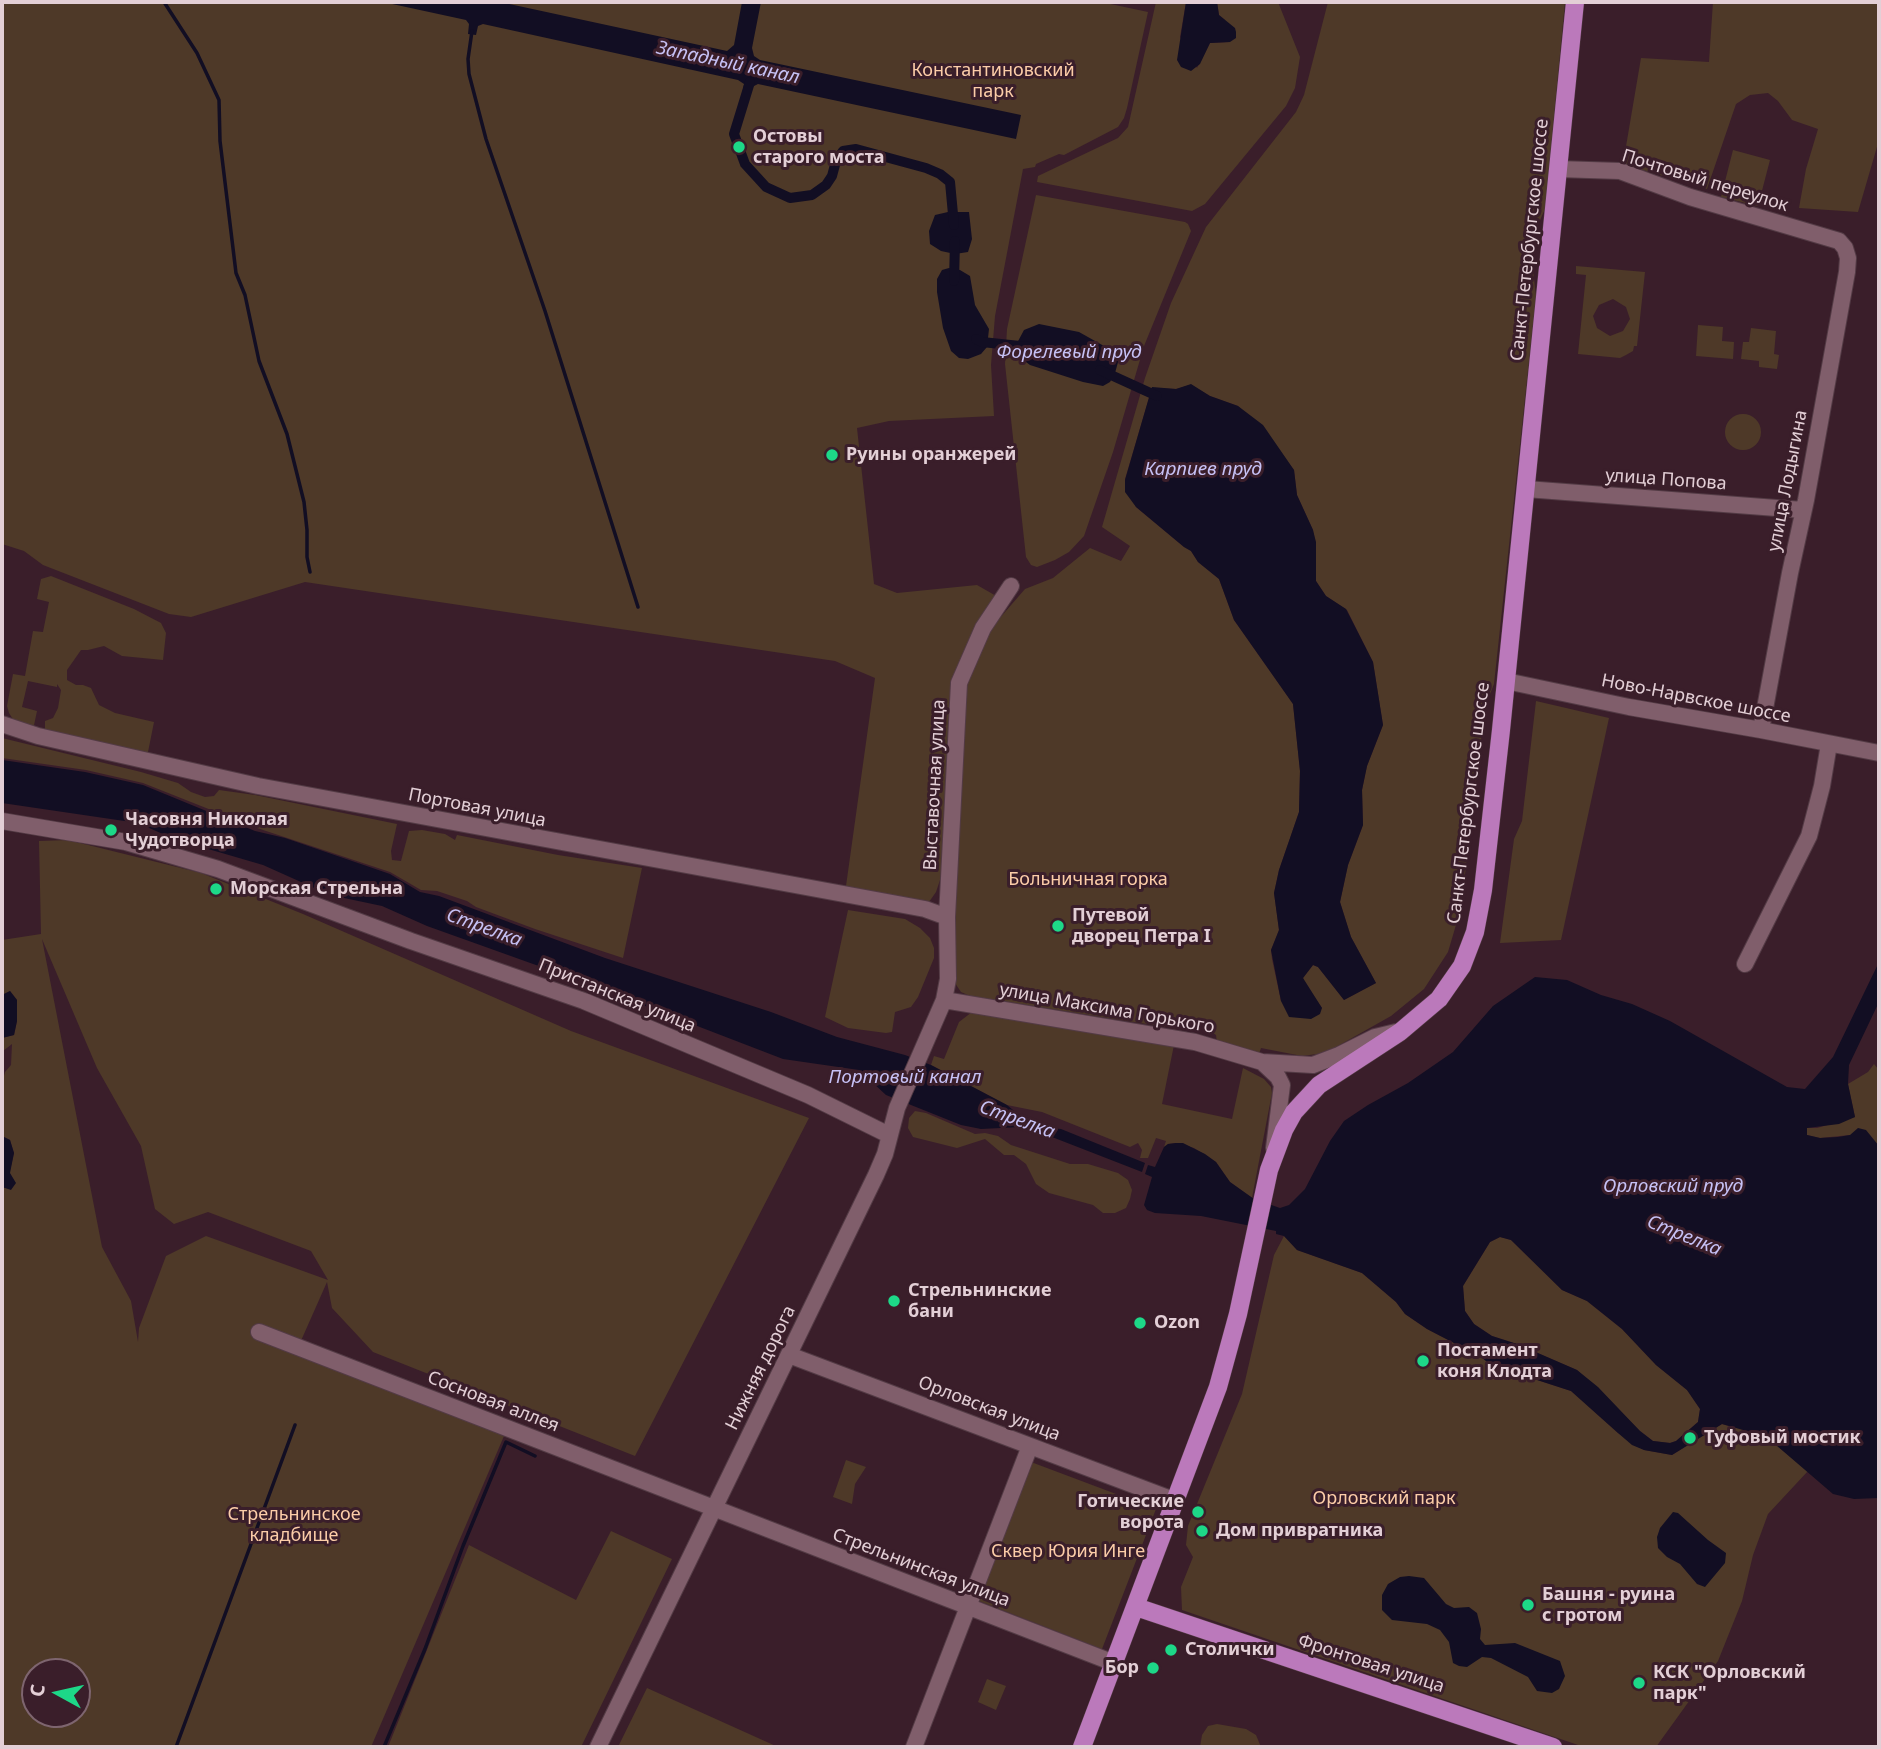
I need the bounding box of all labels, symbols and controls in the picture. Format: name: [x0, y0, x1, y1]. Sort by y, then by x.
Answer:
water label: Западный канал: [654, 37, 802, 89]
park label: Константиновский парк: [911, 60, 1075, 102]
street label: Санкт-Петербургское шоссе: [1507, 118, 1553, 362]
place label: Остовы старого моста: [753, 126, 885, 168]
marker: Остовы старого моста: [731, 139, 747, 155]
street label: Почтовый переулок: [1619, 145, 1791, 217]
water label: Форелевый пруд: [996, 342, 1142, 364]
street label: улица Лодыгина: [1764, 409, 1812, 553]
place label: Руины оранжерей: [846, 444, 1016, 466]
marker: Руины оранжерей: [824, 447, 840, 463]
water label: Карпиев пруд: [1144, 459, 1262, 481]
street label: улица Попова: [1605, 465, 1727, 495]
street label: Ново-Нарвское шоссе: [1599, 670, 1793, 728]
street label: Санкт-Петербургское шоссе: [1443, 681, 1495, 925]
street label: Выставочная улица: [920, 699, 950, 871]
street label: Портовая улица: [406, 784, 548, 832]
place label: Часовня Николая Чудотворца: [125, 809, 288, 852]
marker: Часовня Николая Чудотворца: [103, 822, 119, 838]
park label: Больничная горка: [1008, 869, 1168, 891]
place label: Морская Стрельна: [230, 878, 403, 900]
marker: Морская Стрельна: [208, 881, 224, 897]
water label: Стрелка: [443, 904, 525, 952]
place label: Путевой дворец Петра I: [1072, 905, 1211, 948]
marker: Путевой дворец Петра I: [1050, 918, 1066, 934]
street label: Пристанская улица: [535, 955, 699, 1037]
street label: улица Максима Горького: [998, 979, 1216, 1039]
water label: Портовый канал: [828, 1067, 982, 1089]
water label: Стрелка: [976, 1096, 1058, 1144]
water label: Орловский пруд: [1603, 1176, 1743, 1198]
water label: Стрелка: [1643, 1211, 1725, 1261]
place label: Стрельнинские бани: [908, 1280, 1051, 1322]
marker: Стрельнинские бани: [886, 1293, 902, 1309]
street label: Нижняя дорога: [722, 1302, 800, 1434]
place label: Ozon: [1154, 1312, 1200, 1334]
marker: Ozon: [1132, 1315, 1148, 1331]
place label: Постамент коня Клодта: [1437, 1340, 1552, 1382]
marker: Постамент коня Клодта: [1415, 1353, 1431, 1369]
street label: Сосновая аллея: [424, 1367, 562, 1437]
street label: Орловская улица: [915, 1372, 1063, 1446]
place label: Туфовый мостик: [1704, 1427, 1861, 1449]
marker: Туфовый мостик: [1682, 1430, 1698, 1446]
park label: Орловский парк: [1313, 1488, 1455, 1510]
place label: Готические ворота: [1077, 1491, 1184, 1534]
park label: Стрельнинское кладбище: [227, 1504, 361, 1546]
marker: Готические ворота: [1190, 1504, 1206, 1520]
place label: Дом привратника: [1216, 1520, 1383, 1542]
marker: Дом привратника: [1194, 1523, 1210, 1539]
street label: Стрельнинская улица: [829, 1524, 1013, 1612]
park label: Сквер Юрия Инге: [991, 1541, 1145, 1563]
place label: Башня - руина с гротом: [1542, 1584, 1675, 1626]
marker: Башня - руина с гротом: [1520, 1597, 1536, 1613]
street label: Фронтовая улица: [1295, 1630, 1447, 1698]
place label: Столички: [1185, 1639, 1275, 1661]
marker: Столички: [1163, 1642, 1179, 1658]
place label: Бор: [1105, 1657, 1139, 1679]
north arrow: [21, 1658, 91, 1728]
marker: Бор: [1145, 1660, 1161, 1676]
place label: КСК "Орловский парк": [1653, 1662, 1806, 1704]
marker: КСК "Орловский парк": [1631, 1675, 1647, 1691]
text: С: [23, 1682, 51, 1698]

